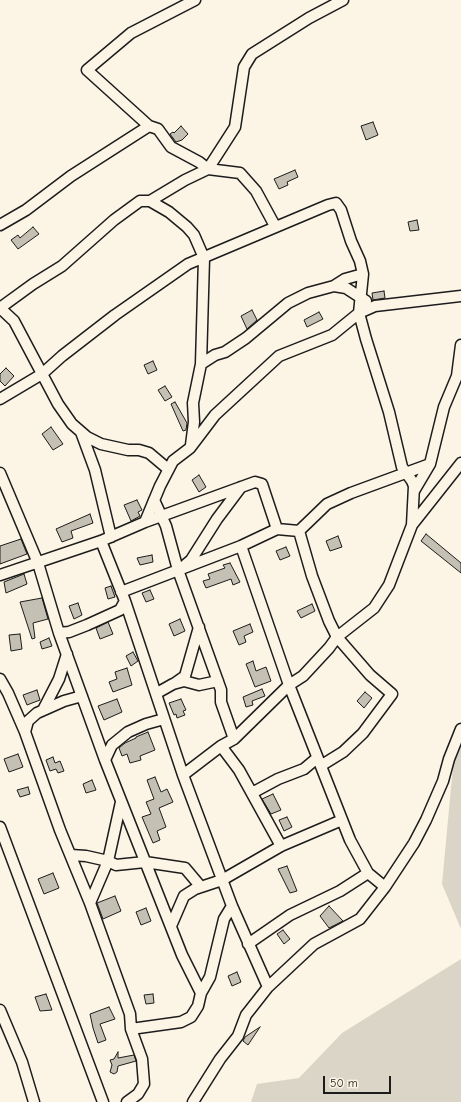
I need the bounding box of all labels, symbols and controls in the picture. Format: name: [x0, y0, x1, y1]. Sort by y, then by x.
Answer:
scale bar: [325, 1068, 393, 1094]
text: 50 m: [330, 1076, 358, 1090]

